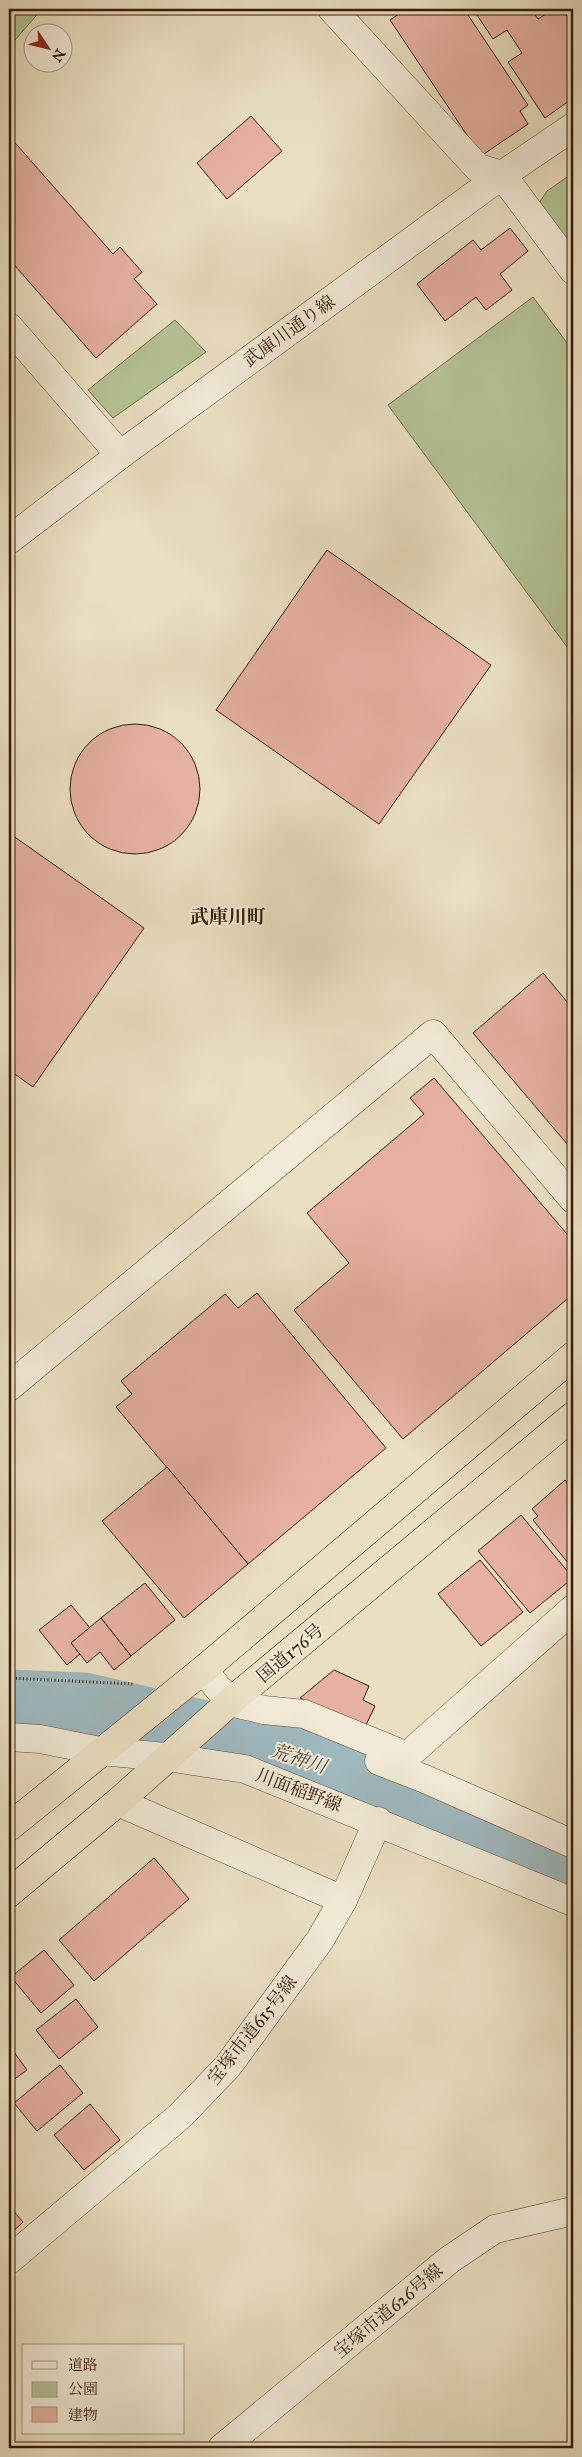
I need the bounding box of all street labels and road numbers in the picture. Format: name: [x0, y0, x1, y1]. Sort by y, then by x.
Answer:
street label: 武庫川通り線: [239, 290, 339, 372]
street label: 国道176号: [252, 1619, 328, 1687]
street label: 川面稲野線: [253, 1764, 345, 1816]
street label: 宝塚市道615号線: [203, 1971, 301, 2089]
street label: 宝塚市道626号線: [329, 2259, 447, 2363]

